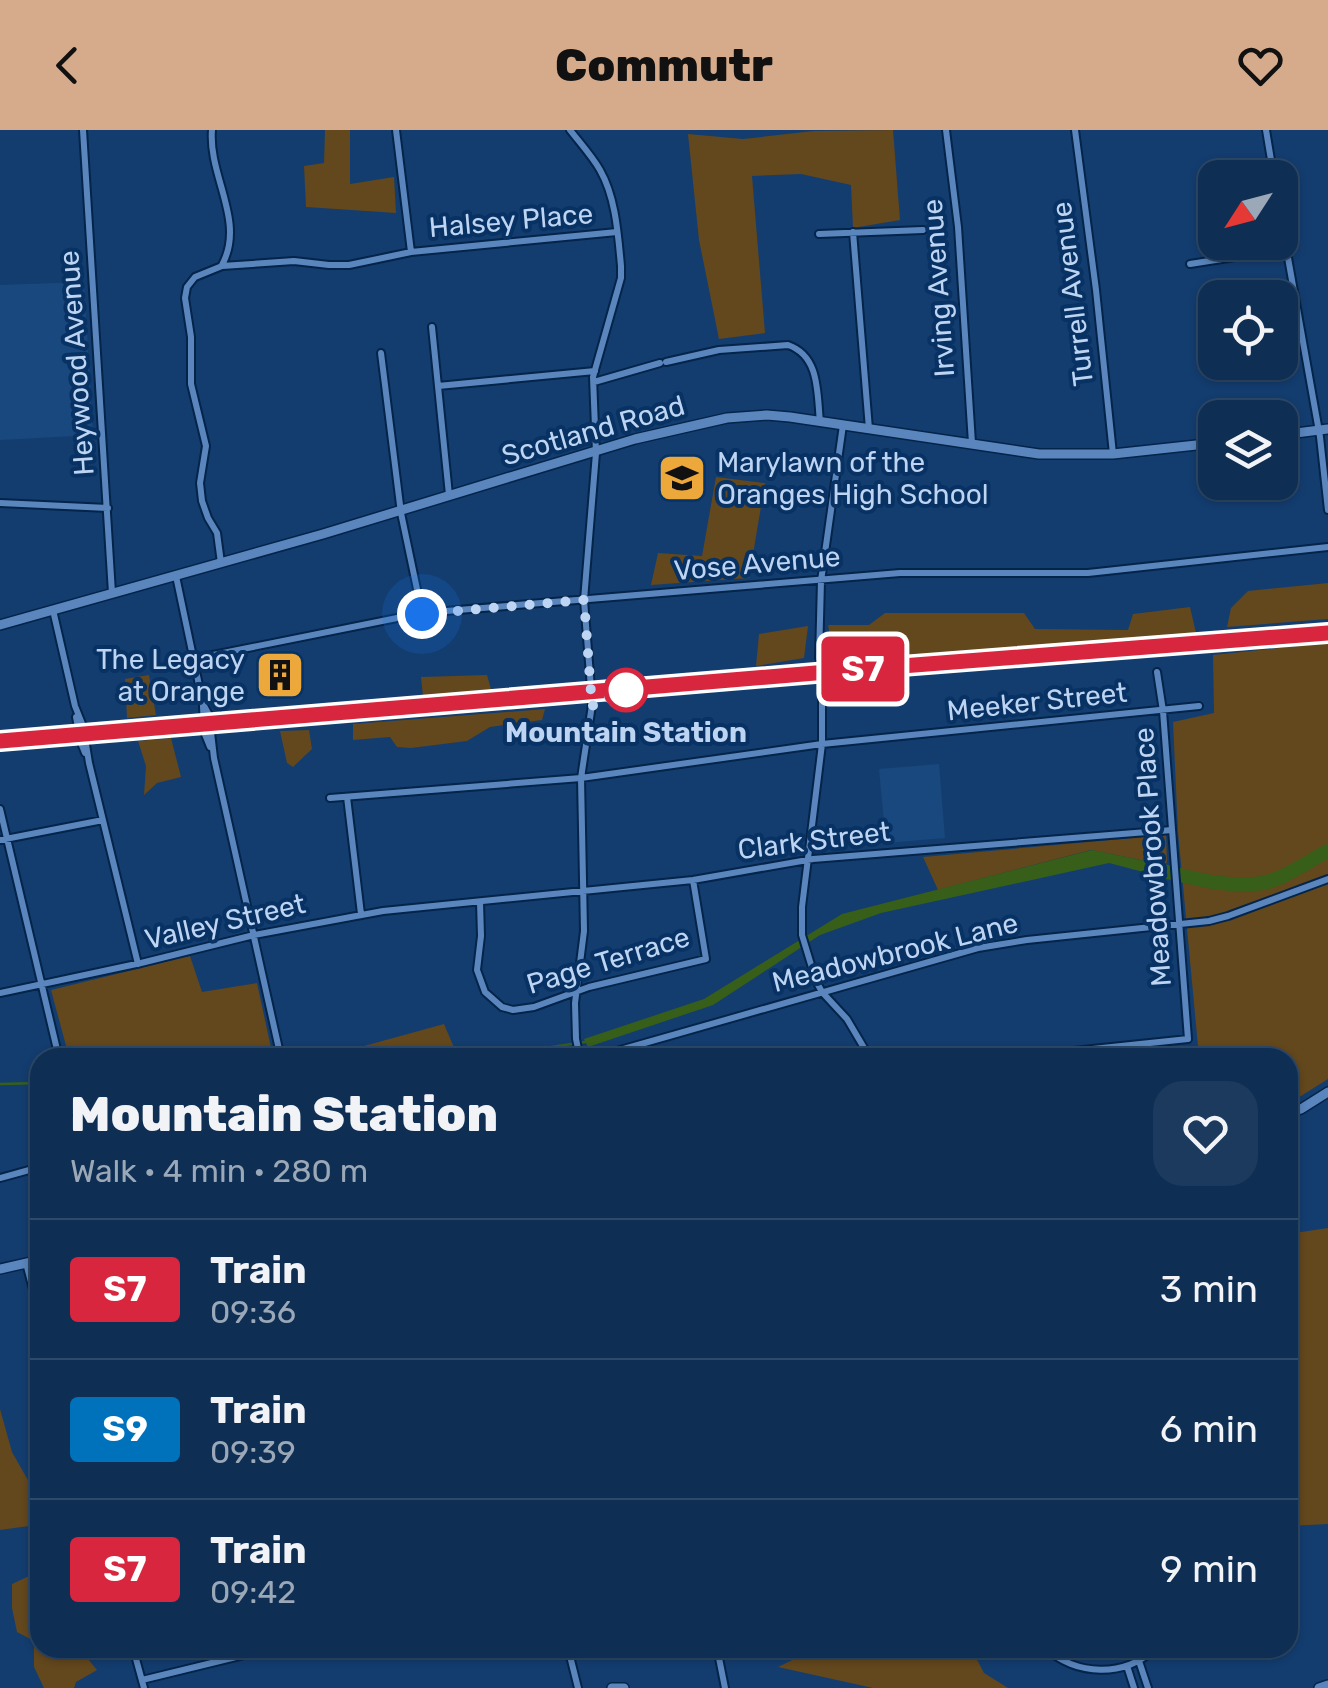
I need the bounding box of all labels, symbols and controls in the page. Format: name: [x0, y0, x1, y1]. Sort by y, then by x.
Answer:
icon: back: [40, 38, 95, 93]
icon: heart: [1233, 38, 1288, 93]
text: Commutr: [555, 39, 773, 92]
north arrow: [1198, 160, 1298, 260]
map controls: [1198, 160, 1298, 500]
street label: Halsey Place: [428, 197, 594, 244]
street label: Irving Avenue: [916, 198, 961, 378]
street label: Turrell Avenue: [1045, 200, 1100, 388]
street label: Heywood Avenue: [52, 249, 101, 477]
button: locate: [1198, 280, 1298, 380]
street label: Scotland Road: [498, 389, 688, 472]
button: layers: [1198, 400, 1298, 500]
place label: Marylawn of the Oranges High School: [717, 446, 989, 511]
school or university icon: Marylawn of the Oranges High School: [656, 452, 708, 504]
street label: Vose Avenue: [672, 540, 842, 587]
your location: [397, 589, 447, 639]
line badge: S7: [818, 636, 908, 702]
place label: The Legacy at Orange: [96, 643, 245, 708]
text: S7: [841, 648, 885, 690]
building icon: The Legacy at Orange: [254, 649, 306, 701]
marker: Mountain Station: [605, 669, 647, 711]
street label: Meeker Street: [945, 676, 1129, 727]
place label: Mountain Station: [505, 716, 747, 749]
street label: Meadowbrook Place: [1127, 726, 1178, 988]
street label: Clark Street: [736, 815, 892, 866]
street label: Valley Street: [142, 887, 309, 956]
street label: Meadowbrook Lane: [769, 906, 1021, 999]
street label: Page Terrace: [523, 920, 694, 1001]
button: heart: [1153, 1081, 1258, 1186]
text: Mountain Station: [70, 1086, 498, 1143]
text: Walk · 4 min · 280 m: [70, 1152, 368, 1190]
text: Train: [210, 1247, 307, 1293]
text: 3 min: [1160, 1266, 1258, 1312]
text: S7: [103, 1268, 147, 1310]
text: 09:36: [210, 1293, 296, 1331]
text: Train: [210, 1387, 307, 1433]
text: 6 min: [1160, 1406, 1258, 1452]
text: S9: [102, 1408, 148, 1450]
text: 09:39: [210, 1433, 296, 1471]
text: Train: [210, 1527, 307, 1573]
text: 9 min: [1160, 1546, 1258, 1592]
text: S7: [103, 1548, 147, 1590]
text: 09:42: [210, 1573, 296, 1611]

